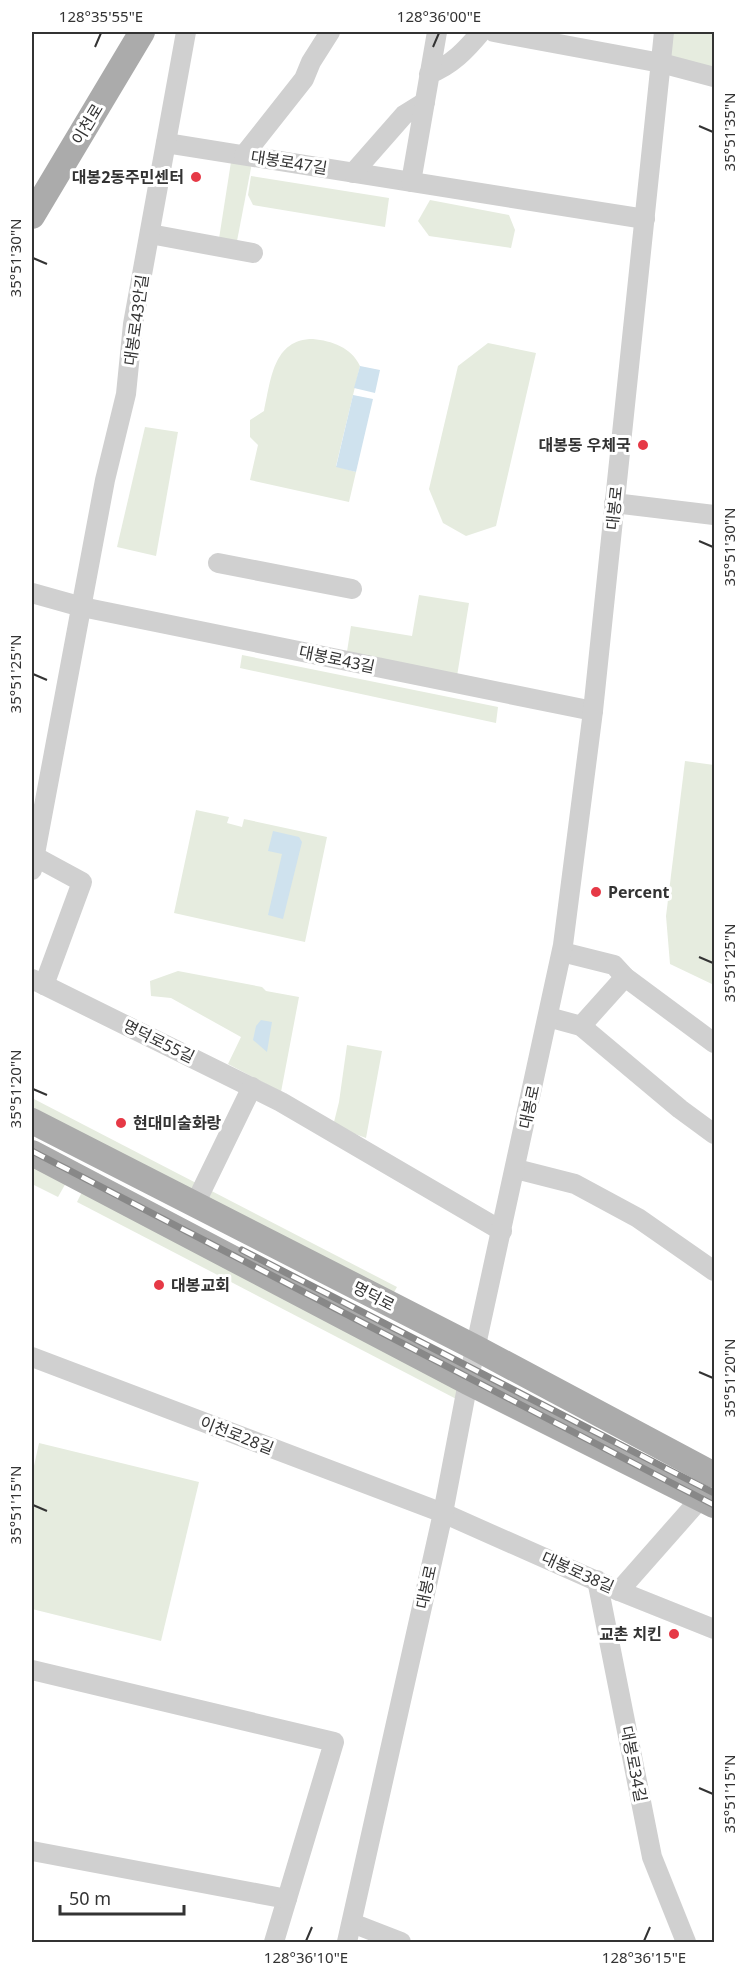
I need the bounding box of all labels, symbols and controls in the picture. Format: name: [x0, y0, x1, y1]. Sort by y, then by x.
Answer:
text: 128°35'55"E: [59, 6, 143, 26]
text: 128°36'00"E: [397, 6, 481, 26]
text: 35°51'35"N: [719, 93, 739, 171]
street label: 이천로: [66, 99, 108, 149]
street label: 대봉로47길: [249, 145, 329, 179]
place label: 대봉2동주민센터: [72, 166, 184, 188]
marker: 대봉2동주민센터: [189, 170, 203, 184]
text: 35°51'30"N: [5, 219, 25, 297]
street label: 대봉로43안길: [119, 273, 153, 367]
place label: 대봉동 우체국: [539, 434, 631, 456]
marker: 대봉동 우체국: [636, 438, 650, 452]
street label: 대봉로: [601, 485, 627, 531]
text: 35°51'30"N: [719, 508, 739, 586]
text: 35°51'25"N: [5, 635, 25, 713]
street label: 대봉로43길: [297, 640, 377, 678]
place label: Percent: [608, 881, 670, 903]
marker: Percent: [589, 885, 603, 899]
text: 35°51'25"N: [719, 924, 739, 1002]
street label: 명덕로55길: [119, 1014, 199, 1068]
text: 35°51'20"N: [5, 1050, 25, 1128]
street label: 대봉로: [514, 1083, 544, 1131]
place label: 현대미술화랑: [133, 1112, 222, 1134]
marker: 현대미술화랑: [114, 1116, 128, 1130]
place label: 대봉교회: [171, 1274, 230, 1296]
street label: 명덕로: [349, 1276, 399, 1316]
marker: 대봉교회: [152, 1278, 166, 1292]
text: 35°51'20"N: [719, 1339, 739, 1417]
street label: 이천로28길: [197, 1411, 277, 1459]
text: 35°51'15"N: [5, 1466, 25, 1544]
street label: 대봉로38길: [538, 1546, 618, 1598]
street label: 대봉로: [411, 1563, 441, 1611]
place label: 교촌 치킨: [599, 1623, 662, 1645]
marker: 교촌 치킨: [667, 1627, 681, 1641]
street label: 대봉로34길: [616, 1724, 652, 1804]
text: 35°51'15"N: [719, 1755, 739, 1833]
scale bar: [60, 1878, 184, 1916]
text: 50 m: [69, 1886, 111, 1910]
text: 128°36'10"E: [264, 1947, 348, 1967]
text: 128°36'15"E: [602, 1947, 686, 1967]

